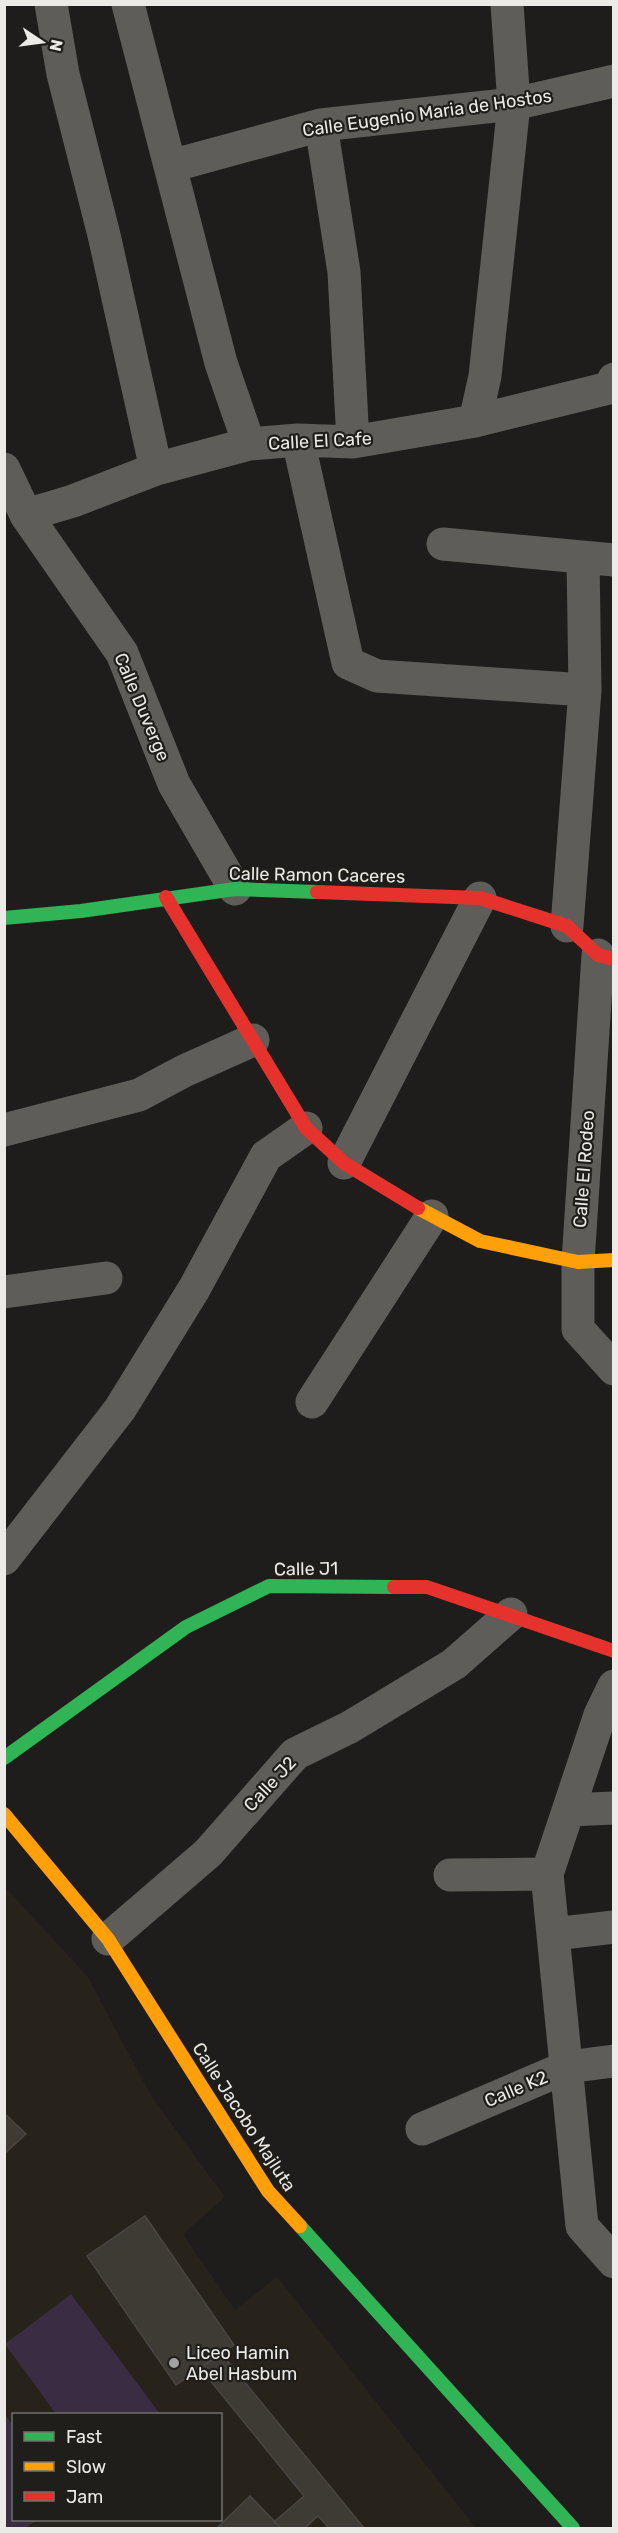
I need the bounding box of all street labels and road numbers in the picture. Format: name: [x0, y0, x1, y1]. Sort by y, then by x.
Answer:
street label: Calle Eugenio Maria de Hostos: [301, 85, 553, 141]
street label: Calle El Cafe: [268, 427, 372, 455]
street label: Calle Duverge: [109, 649, 175, 765]
street label: Calle Ramon Caceres: [229, 862, 405, 888]
street label: Calle El Rodeo: [569, 1109, 599, 1229]
street label: Calle J1: [274, 1557, 338, 1581]
street label: Calle J2: [239, 1752, 301, 1816]
street label: Calle Jacobo Majluta: [188, 2038, 300, 2196]
street label: Calle K2: [481, 2066, 551, 2112]

